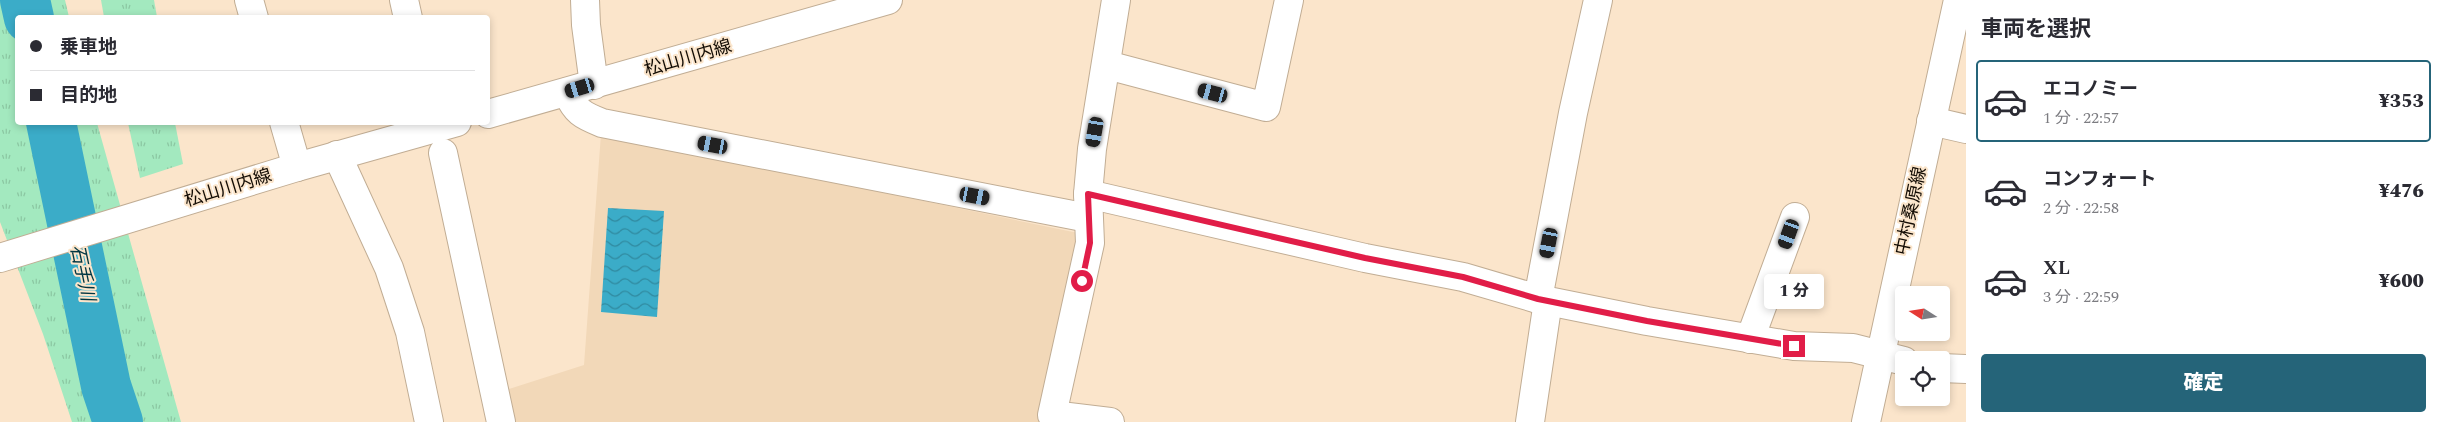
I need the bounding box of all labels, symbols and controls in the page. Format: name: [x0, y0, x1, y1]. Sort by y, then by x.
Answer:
text: 車両を選択: [1981, 13, 2091, 46]
text: 乗車地: [60, 33, 117, 62]
street label: 松山川内線: [641, 33, 735, 83]
text: エコノミー: [2043, 75, 2138, 104]
car: [563, 76, 596, 100]
icon: car: [1983, 79, 2028, 124]
text: 目的地: [60, 81, 117, 110]
car: [1196, 82, 1229, 104]
text: ¥353: [2378, 87, 2424, 116]
text: 1 分 · 22:57: [2043, 106, 2119, 130]
car: [1085, 116, 1104, 148]
car: [696, 135, 729, 155]
street label: 松山川内線: [181, 162, 275, 214]
street label: 中村桑原線: [1888, 164, 1934, 258]
text: コンフォート: [2043, 165, 2156, 194]
icon: car: [1983, 169, 2028, 214]
text: ¥476: [2378, 177, 2424, 206]
car: [958, 186, 991, 206]
text: 2 分 · 22:58: [2043, 196, 2119, 220]
car: [1776, 217, 1801, 251]
car: [1538, 227, 1559, 259]
water label: 石手川: [62, 242, 103, 306]
text: XL: [2043, 254, 2070, 283]
icon: car: [1983, 259, 2028, 304]
text: ¥600: [2378, 267, 2424, 296]
route start: [1071, 270, 1093, 292]
callout: 1 分: [1764, 274, 1824, 308]
text: 1 分: [1779, 279, 1809, 303]
text: 3 分 · 22:59: [2043, 285, 2119, 309]
north arrow: [1895, 286, 1950, 341]
map controls: [1895, 286, 1950, 406]
route end: [1783, 335, 1805, 357]
button: locate: [1895, 351, 1950, 406]
button: 確定: [1981, 354, 2426, 412]

